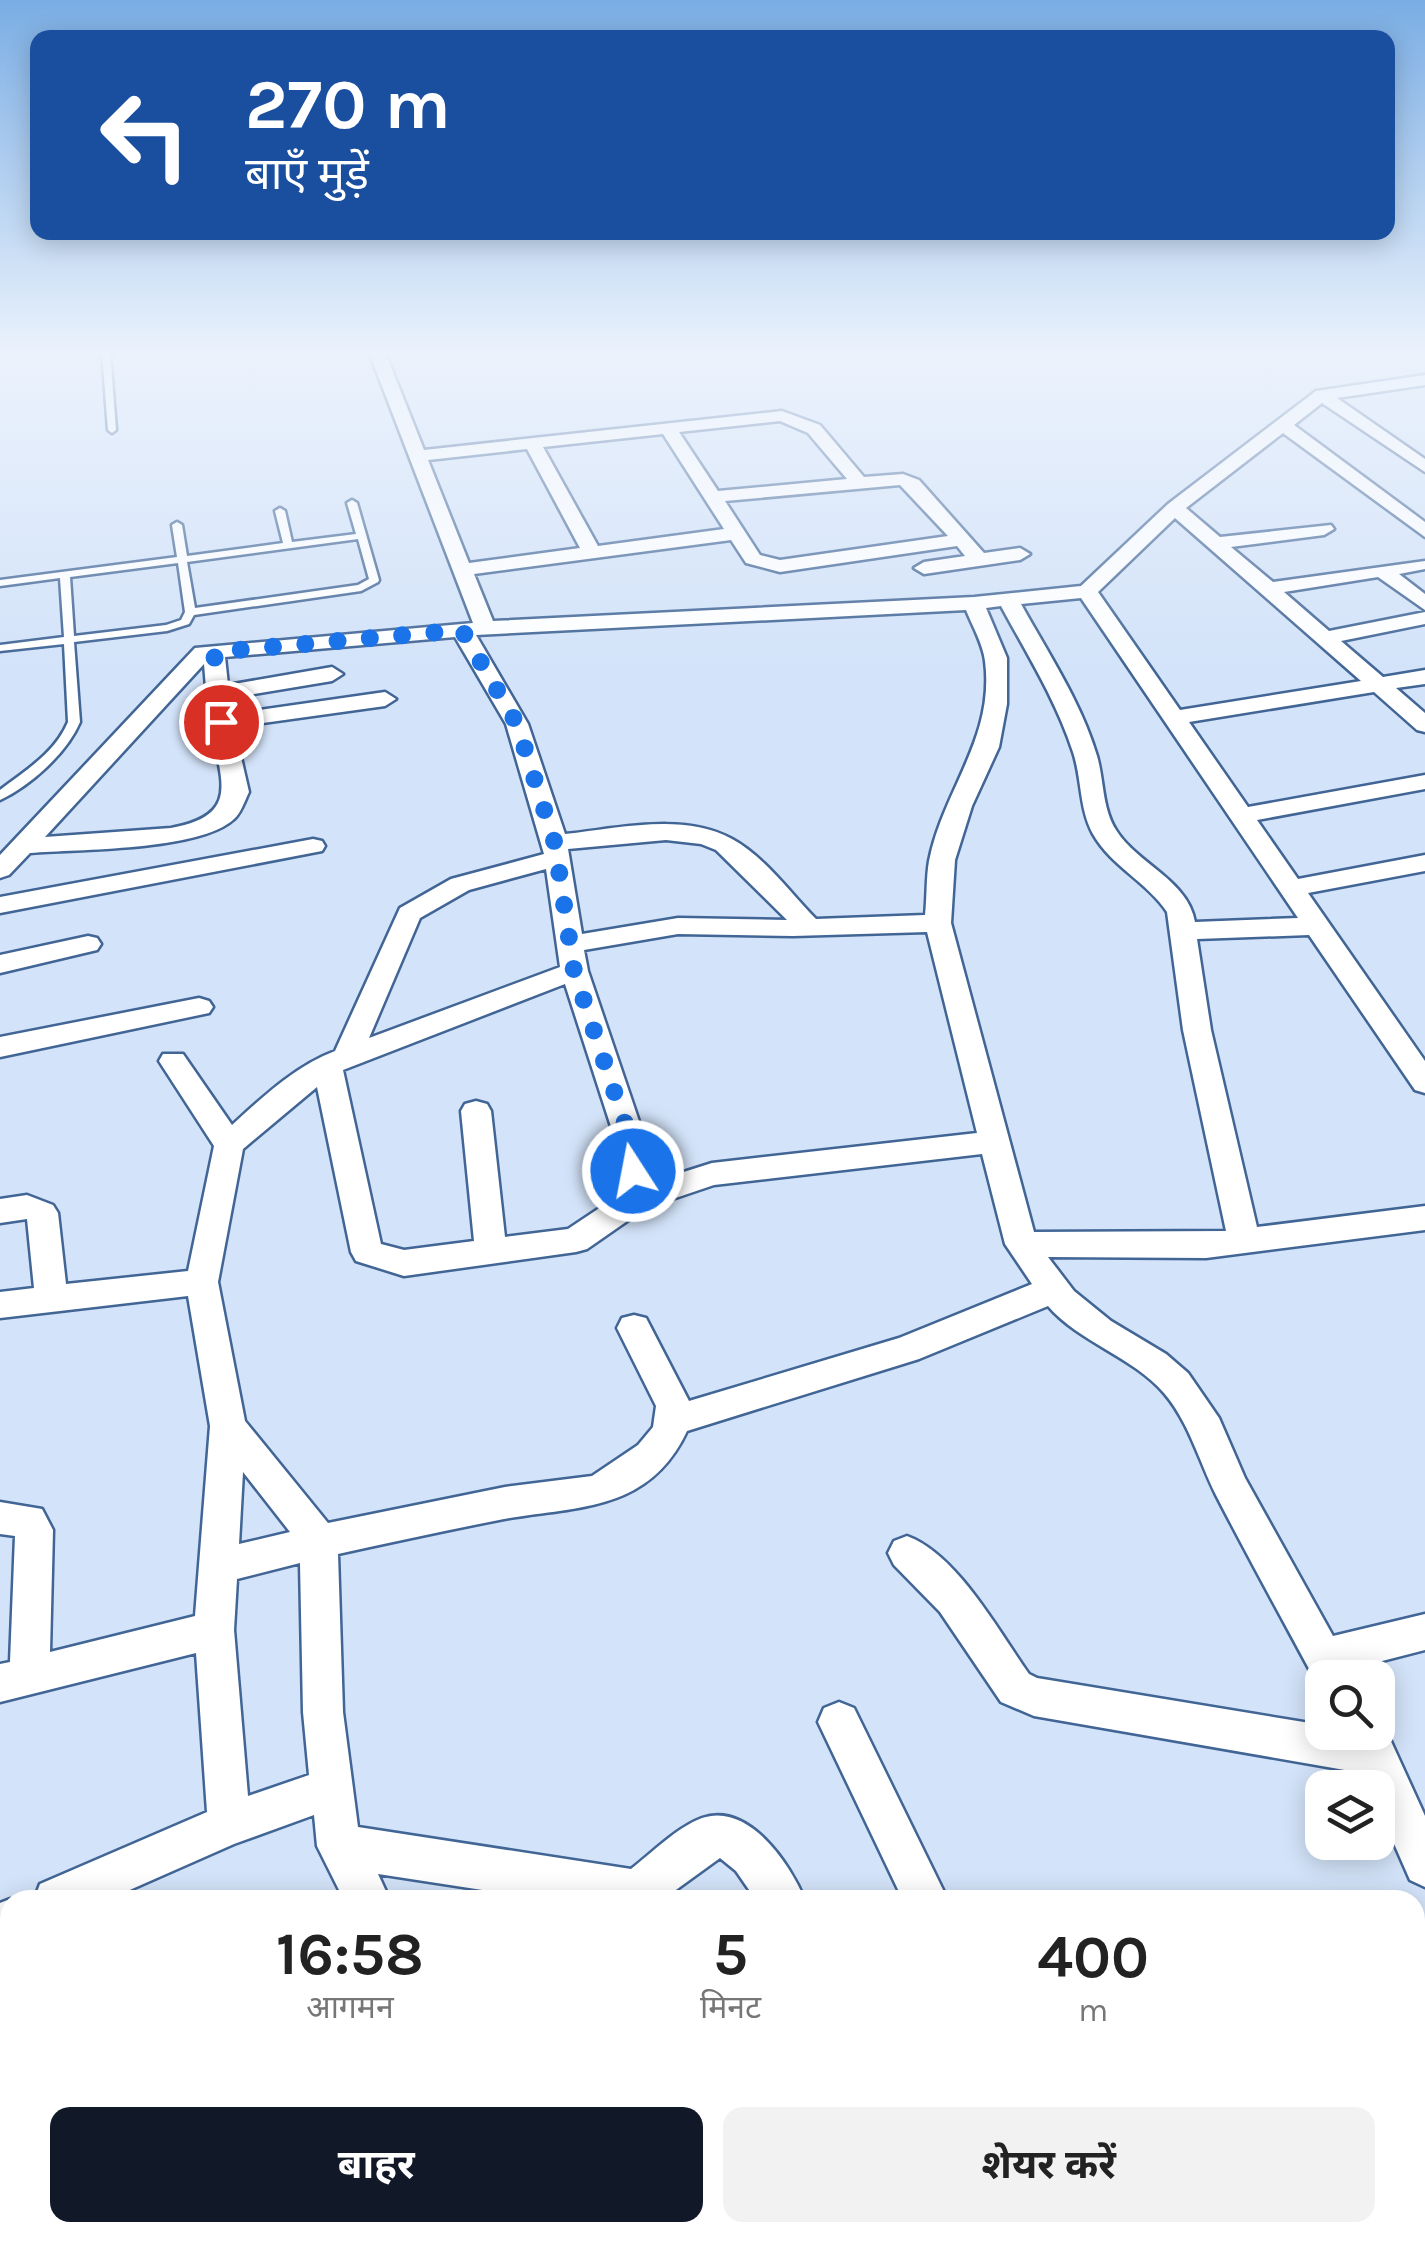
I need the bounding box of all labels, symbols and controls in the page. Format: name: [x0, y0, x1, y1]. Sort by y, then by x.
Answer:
text: 270 m: [245, 64, 451, 146]
icon: left: [80, 70, 210, 200]
text: बाएँ मुड़ें: [245, 148, 369, 200]
pin: [179, 680, 264, 765]
icon: arrive: [194, 695, 249, 750]
position arrow: [581, 1119, 685, 1223]
map controls: [1305, 1660, 1395, 1860]
button: search: [1305, 1660, 1395, 1750]
button: layers: [1305, 1770, 1395, 1860]
text: 16:58: [276, 1919, 424, 1989]
text: 5: [713, 1919, 748, 1989]
text: 400: [1037, 1922, 1149, 1992]
text: आगमन: [306, 1989, 394, 2026]
text: मिनट: [700, 1989, 761, 2026]
text: m: [1078, 1992, 1108, 2029]
button: बाहर: [50, 2107, 703, 2222]
button: शेयर करें: [723, 2107, 1375, 2222]

